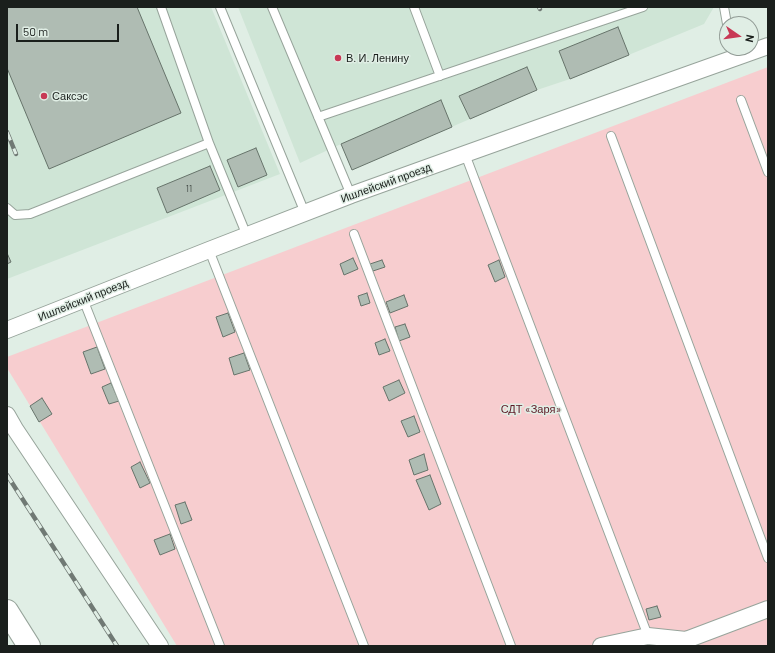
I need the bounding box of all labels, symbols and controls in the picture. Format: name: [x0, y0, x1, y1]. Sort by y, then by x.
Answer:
scale bar: [18, 16, 121, 42]
north arrow: [719, 16, 759, 56]
text: 50 m: [23, 24, 48, 38]
text: N: [743, 34, 757, 44]
place label: В. И. Ленину: [346, 51, 409, 65]
marker: В. И. Ленину: [333, 53, 343, 63]
place label: Саксэс: [52, 89, 88, 103]
marker: Саксэс: [39, 91, 49, 101]
street label: Ишлейский проезд: [339, 160, 433, 206]
house number: 11: [186, 184, 192, 194]
street label: Ишлейский проезд: [36, 276, 130, 324]
park label: СДТ «Заря»: [501, 402, 561, 416]

